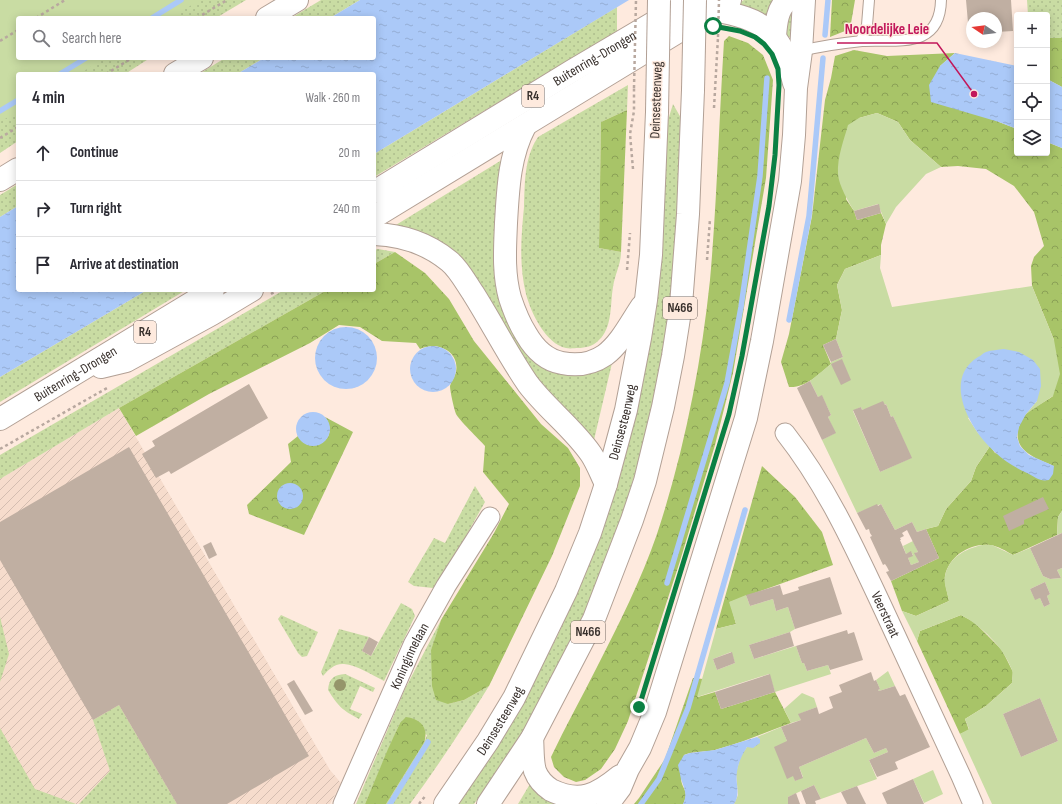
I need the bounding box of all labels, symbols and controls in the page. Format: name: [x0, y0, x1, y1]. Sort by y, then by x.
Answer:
north arrow: [966, 12, 1002, 48]
map controls: [1014, 12, 1050, 156]
button: +: [1014, 12, 1050, 48]
search box: [16, 16, 376, 60]
callout: Noordelijke Leie: [837, 16, 937, 43]
route start: [704, 17, 722, 35]
text: Noordelijke Leie: [845, 20, 929, 39]
icon: search: [30, 27, 52, 49]
street label: Buitenring-Drongen: [550, 27, 639, 89]
text: Search here: [62, 29, 122, 48]
button: −: [1014, 48, 1050, 84]
street label: Deinsesteenweg: [646, 61, 666, 139]
button: locate: [1014, 84, 1050, 120]
road number: R4: [522, 85, 544, 107]
text: 4 min: [32, 88, 65, 108]
text: Walk · 260 m: [306, 90, 360, 106]
button: layers: [1014, 120, 1050, 156]
icon: ahead: [32, 142, 54, 164]
text: Continue: [70, 143, 119, 162]
text: 20 m: [338, 145, 360, 161]
icon: right: [32, 198, 54, 220]
text: Turn right: [70, 199, 122, 218]
text: 240 m: [333, 201, 360, 217]
icon: arrive: [32, 254, 54, 276]
text: Arrive at destination: [70, 255, 179, 274]
road number: N466: [663, 297, 697, 319]
road number: R4: [134, 321, 156, 343]
street label: Buitenring-Drongen: [31, 342, 120, 405]
street label: Deinsesteenweg: [604, 382, 639, 462]
street label: Veerstraat: [868, 588, 904, 640]
street label: Koninginnelaan: [386, 620, 432, 692]
road number: N466: [571, 621, 605, 643]
street label: Deinsesteenweg: [473, 683, 527, 758]
route end: [630, 698, 648, 716]

